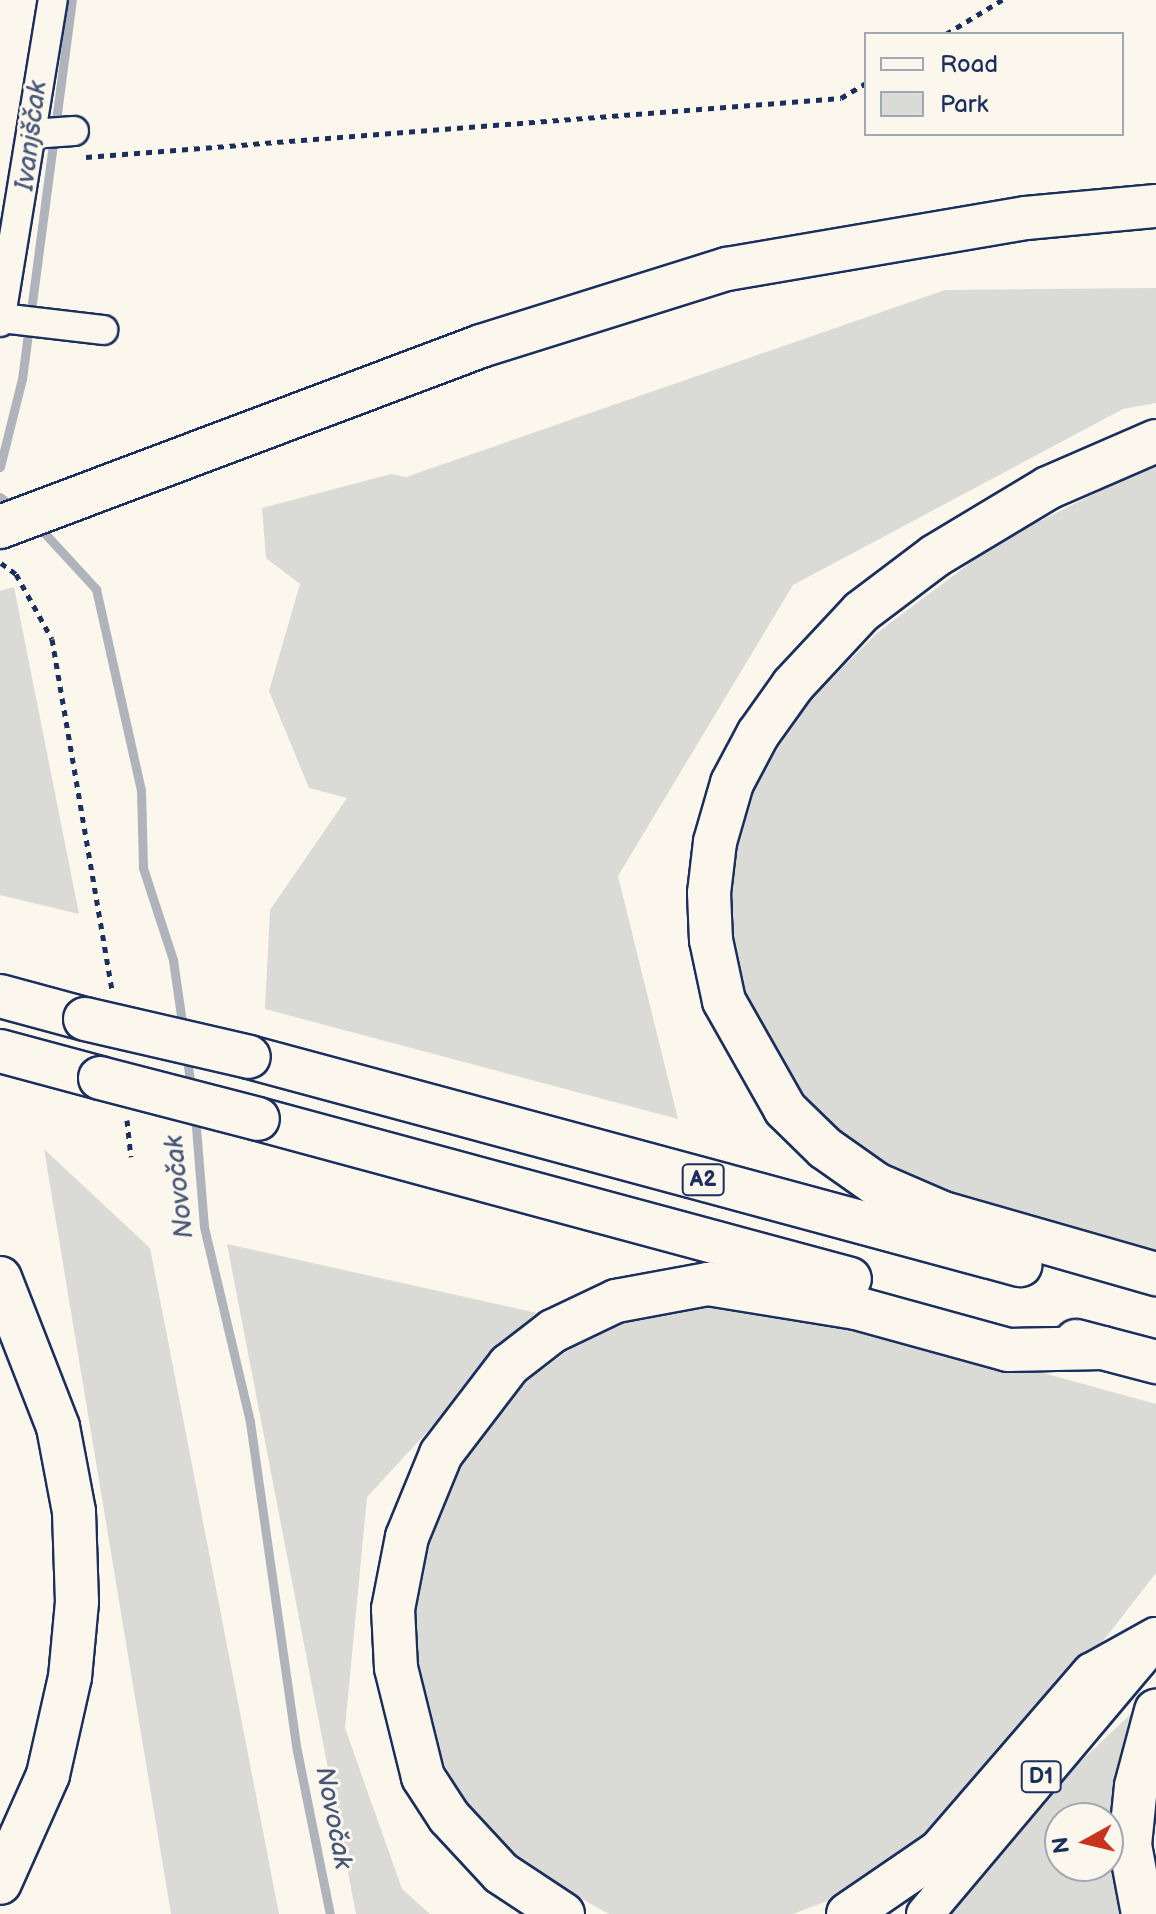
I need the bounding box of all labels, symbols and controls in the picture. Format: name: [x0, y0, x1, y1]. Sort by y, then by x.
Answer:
legend: [864, 32, 1124, 136]
text: Road: [940, 50, 998, 79]
water label: Ivanjščak: [10, 80, 54, 192]
text: Park: [940, 90, 988, 119]
water label: Novočak: [159, 1134, 201, 1240]
road number: A2: [681, 1162, 725, 1198]
road number: D1: [1019, 1759, 1063, 1795]
water label: Novočak: [308, 1764, 358, 1872]
north arrow: [1044, 1802, 1124, 1882]
text: N: [1047, 1835, 1076, 1855]

